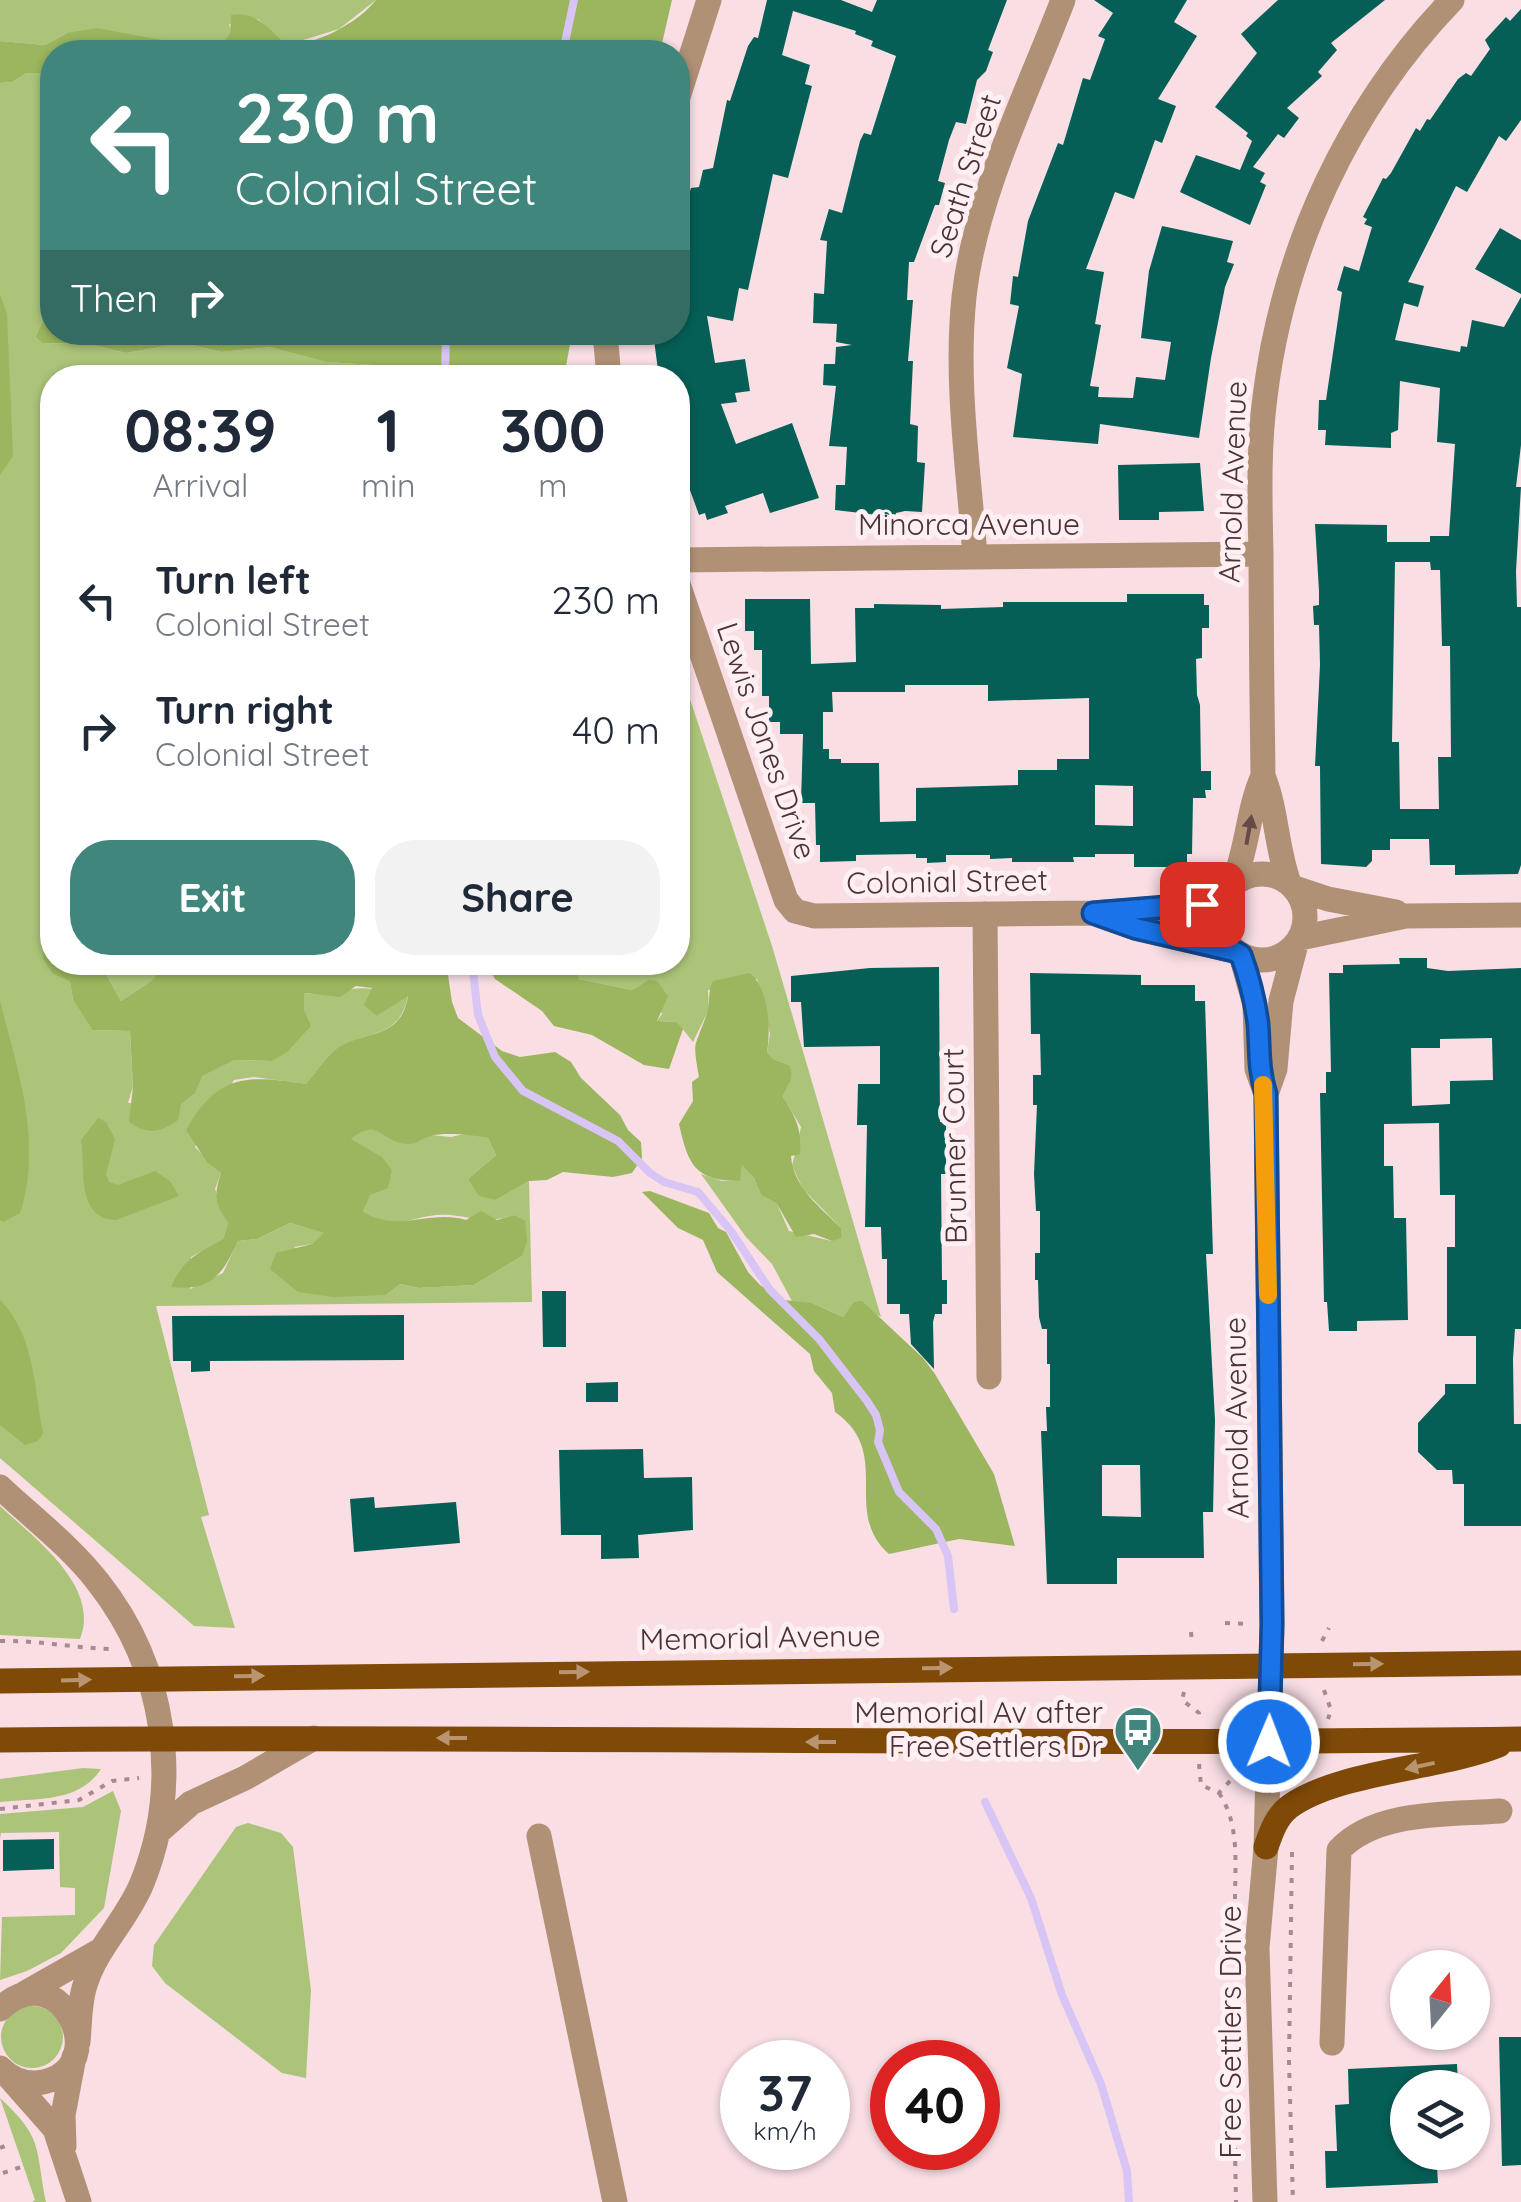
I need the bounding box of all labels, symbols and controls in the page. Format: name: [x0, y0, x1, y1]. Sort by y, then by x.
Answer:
text: 230 m: [235, 73, 440, 161]
icon: left: [70, 80, 200, 210]
street label: Seath Street: [921, 89, 1009, 262]
text: Colonial Street: [235, 160, 537, 216]
icon: right: [178, 270, 233, 325]
text: Then: [70, 274, 158, 322]
street label: Arnold Avenue: [1209, 380, 1255, 584]
text: 08:39: [124, 392, 277, 467]
text: 1: [377, 392, 400, 467]
text: 300: [500, 392, 606, 467]
text: Arrival: [153, 465, 248, 505]
text: min: [361, 465, 416, 505]
text: m: [538, 465, 567, 505]
street label: Minorca Avenue: [858, 505, 1080, 543]
text: Turn left: [155, 556, 311, 604]
icon: left: [70, 573, 125, 628]
text: 230 m: [551, 576, 660, 624]
text: Colonial Street: [155, 604, 370, 644]
street label: Lewis Jones Drive: [709, 617, 825, 864]
text: Turn right: [155, 686, 334, 734]
icon: right: [70, 703, 125, 758]
text: 40 m: [572, 706, 660, 754]
text: Colonial Street: [155, 734, 370, 774]
one-way arrow: [1242, 814, 1257, 845]
button: Exit: [70, 840, 355, 955]
button: Share: [375, 840, 660, 955]
street label: Colonial Street: [846, 860, 1048, 902]
pin: [1160, 862, 1245, 947]
icon: arrive: [1175, 877, 1230, 932]
street label: Brunner Court: [933, 1048, 975, 1244]
street label: Arnold Avenue: [1215, 1317, 1257, 1519]
street label: Memorial Avenue: [639, 1616, 881, 1658]
one-way arrow: [1353, 1656, 1385, 1672]
one-way arrow: [922, 1660, 954, 1676]
one-way arrow: [559, 1664, 591, 1680]
one-way arrow: [234, 1668, 266, 1684]
one-way arrow: [61, 1671, 93, 1687]
position arrow: [1217, 1690, 1321, 1794]
place label: Memorial Av after Free Settlers Dr: [854, 1693, 1103, 1765]
bus stop icon: Memorial Av after Free Settlers Dr: [1112, 1704, 1164, 1772]
one-way arrow: [436, 1730, 468, 1746]
one-way arrow: [805, 1734, 837, 1750]
one-way arrow: [1404, 1759, 1435, 1775]
street label: Free Settlers Drive: [1211, 1905, 1249, 2159]
north arrow: [1390, 1950, 1490, 2050]
map controls: [1390, 1950, 1490, 2170]
speed limit sign: 40: [870, 2040, 1000, 2170]
text: 37: [758, 2061, 812, 2124]
button: layers: [1390, 2070, 1490, 2170]
text: km/h: [753, 2115, 817, 2146]

